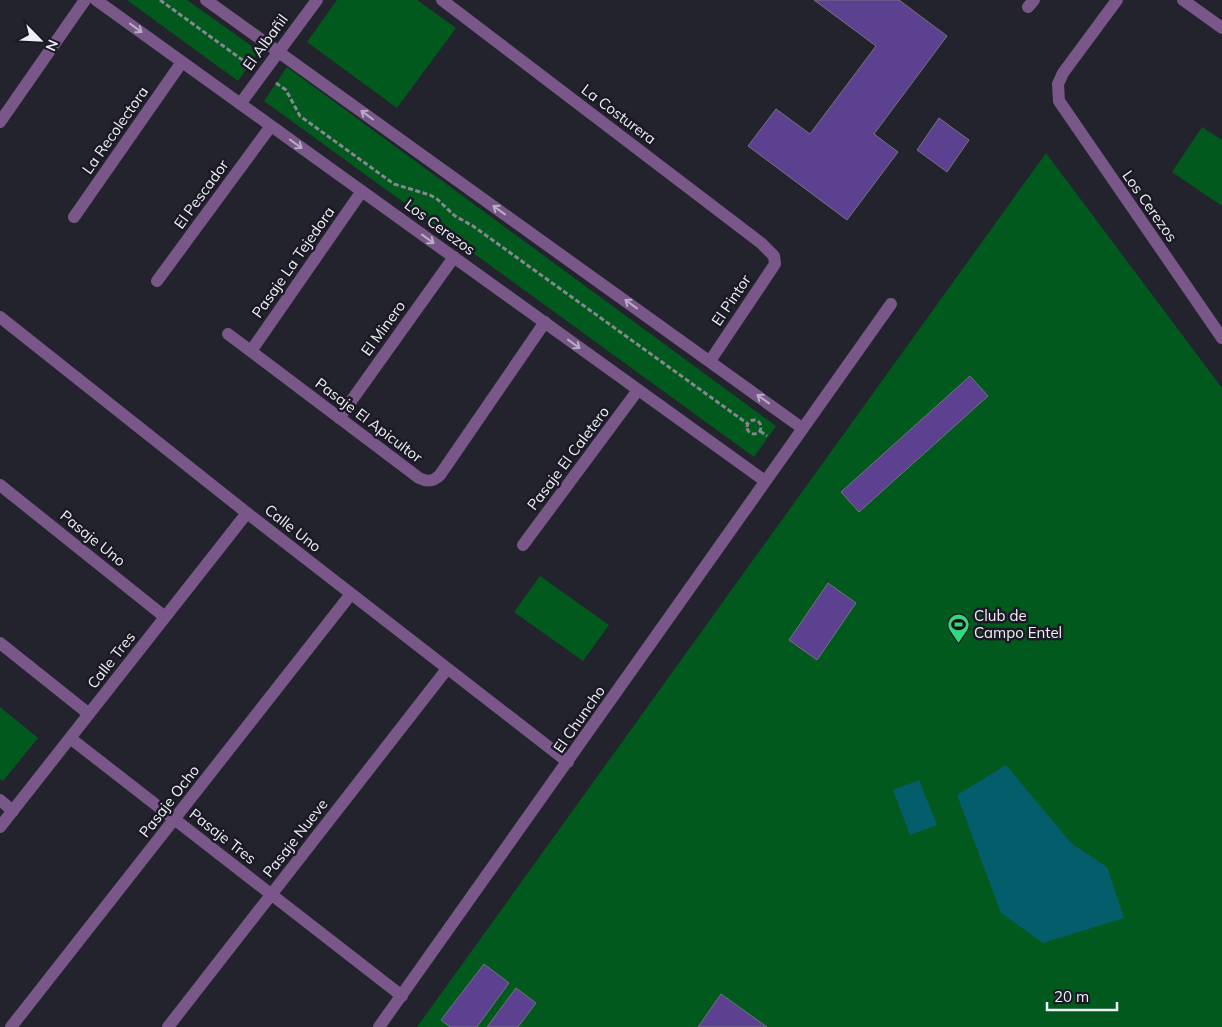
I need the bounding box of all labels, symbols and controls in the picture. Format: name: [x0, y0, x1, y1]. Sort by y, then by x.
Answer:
street label: El Albañil: [238, 10, 292, 74]
north arrow: [15, 15, 65, 65]
one-way arrow: [129, 23, 142, 34]
text: N: [42, 37, 62, 54]
street label: La Costurera: [578, 80, 660, 148]
street label: La Recolectora: [78, 83, 152, 177]
one-way arrow: [360, 110, 374, 120]
one-way arrow: [289, 139, 303, 149]
street label: El Pescador: [170, 155, 233, 232]
street label: Los Cerezos: [1118, 167, 1182, 245]
street label: Los Cerezos: [401, 195, 479, 259]
street label: Pasaje La Tejedora: [248, 203, 338, 321]
one-way arrow: [492, 205, 506, 215]
one-way arrow: [421, 233, 434, 244]
street label: El Pintor: [707, 270, 755, 329]
street label: El Minero: [357, 297, 409, 359]
one-way arrow: [625, 299, 638, 310]
one-way arrow: [567, 339, 581, 349]
street label: Pasaje El Apicultor: [312, 374, 427, 467]
one-way arrow: [756, 394, 770, 404]
street label: Pasaje El Caletero: [523, 402, 613, 514]
street label: Calle Uno: [261, 500, 325, 556]
street label: Pasaje Uno: [56, 506, 130, 570]
place label: Club de Campo Entel: [974, 606, 1062, 642]
sports icon: Club de Campo Entel: [946, 612, 970, 643]
street label: Calle Tres: [83, 628, 139, 692]
street label: El Chuncho: [549, 682, 609, 756]
street label: Pasaje Ocho: [135, 761, 203, 841]
street label: Pasaje Nueve: [258, 795, 332, 881]
street label: Pasaje Tres: [186, 804, 260, 868]
scale bar: [1047, 980, 1117, 1012]
text: 20 m: [1054, 987, 1089, 1006]

